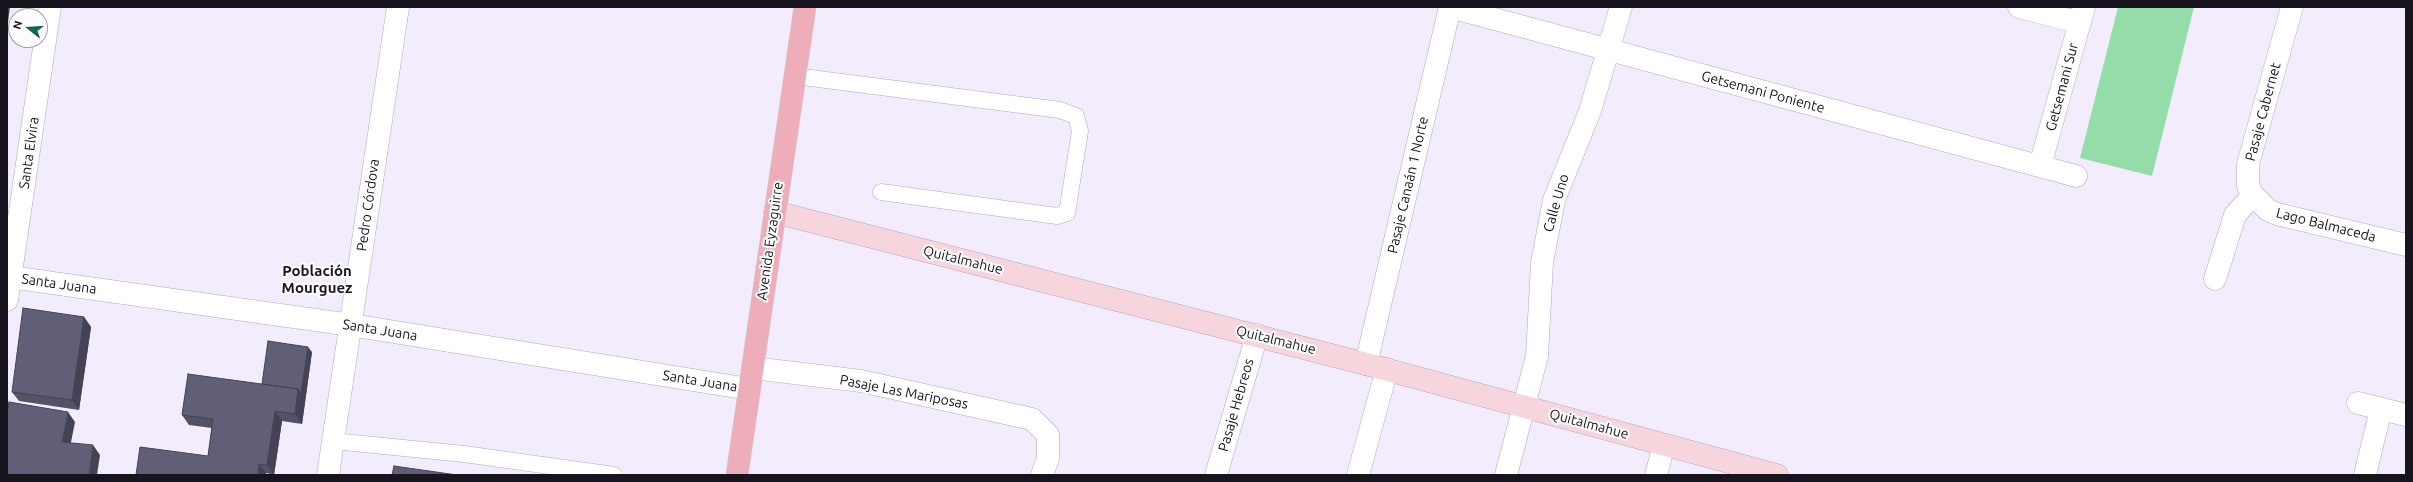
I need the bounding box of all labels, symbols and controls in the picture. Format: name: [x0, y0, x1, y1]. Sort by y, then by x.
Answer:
north arrow: [8, 8, 48, 48]
text: N: [11, 19, 24, 30]
street label: Getsemani Sur: [2042, 41, 2082, 133]
street label: Pasaje Cabernet: [2242, 61, 2284, 163]
street label: Getsemani Poniente: [1700, 67, 1826, 117]
street label: Pasaje Canaán 1 Norte: [1384, 115, 1432, 255]
street label: Santa Elvira: [16, 116, 42, 190]
street label: Pedro Córdova: [353, 158, 383, 252]
street label: Calle Uno: [1540, 172, 1572, 234]
street label: Avenida Eyzaguirre: [753, 181, 787, 301]
street label: Lago Balmaceda: [2274, 204, 2378, 246]
street label: Quitalmahue: [921, 242, 1005, 278]
district label: Población Mourguez: [282, 262, 352, 297]
street label: Santa Juana: [20, 270, 98, 298]
street label: Santa Juana: [341, 316, 419, 344]
street label: Quitalmahue: [1234, 322, 1318, 358]
street label: Pasaje Hebreos: [1215, 357, 1257, 453]
street label: Santa Juana: [661, 367, 739, 395]
street label: Pasaje Las Mariposas: [838, 371, 970, 413]
street label: Quitalmahue: [1547, 405, 1631, 443]

